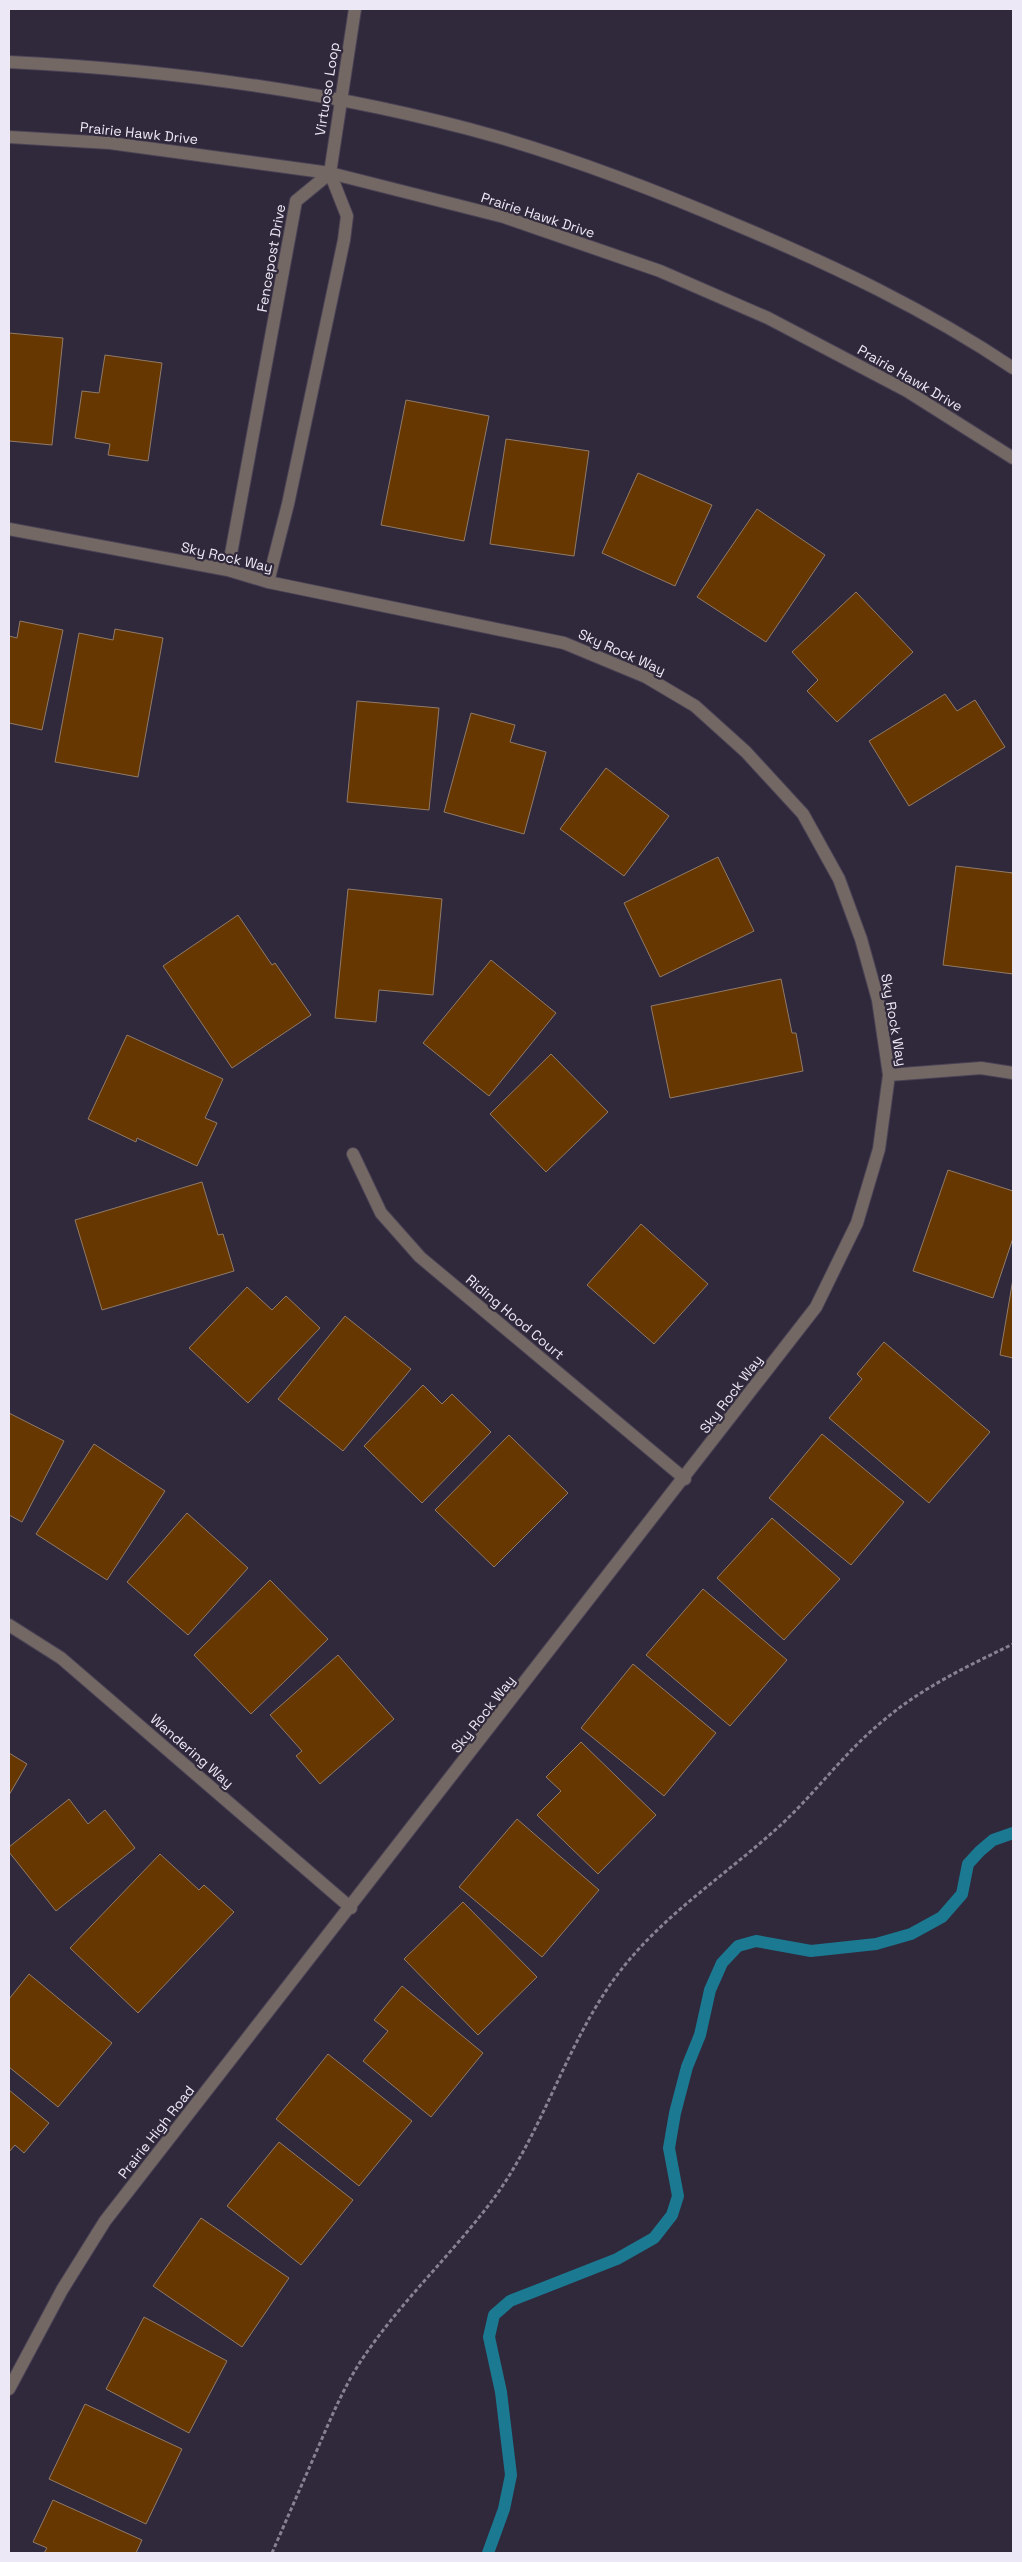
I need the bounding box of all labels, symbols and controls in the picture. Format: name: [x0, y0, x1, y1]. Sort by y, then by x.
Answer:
street label: Virtuoso Loop: [311, 41, 343, 137]
street label: Prairie Hawk Drive: [79, 118, 199, 148]
street label: Prairie Hawk Drive: [479, 188, 597, 242]
street label: Fencepost Drive: [253, 203, 289, 313]
street label: Prairie Hawk Drive: [854, 341, 966, 415]
street label: Sky Rock Way: [179, 538, 275, 576]
street label: Sky Rock Way: [576, 625, 668, 679]
street label: Sky Rock Way: [877, 972, 911, 1068]
street label: Riding Hood Court: [462, 1271, 568, 1363]
street label: Sky Rock Way: [696, 1351, 766, 1437]
street label: Sky Rock Way: [447, 1672, 519, 1756]
street label: Wandering Way: [147, 1710, 237, 1792]
street label: Prairie High Road: [114, 2082, 198, 2182]

